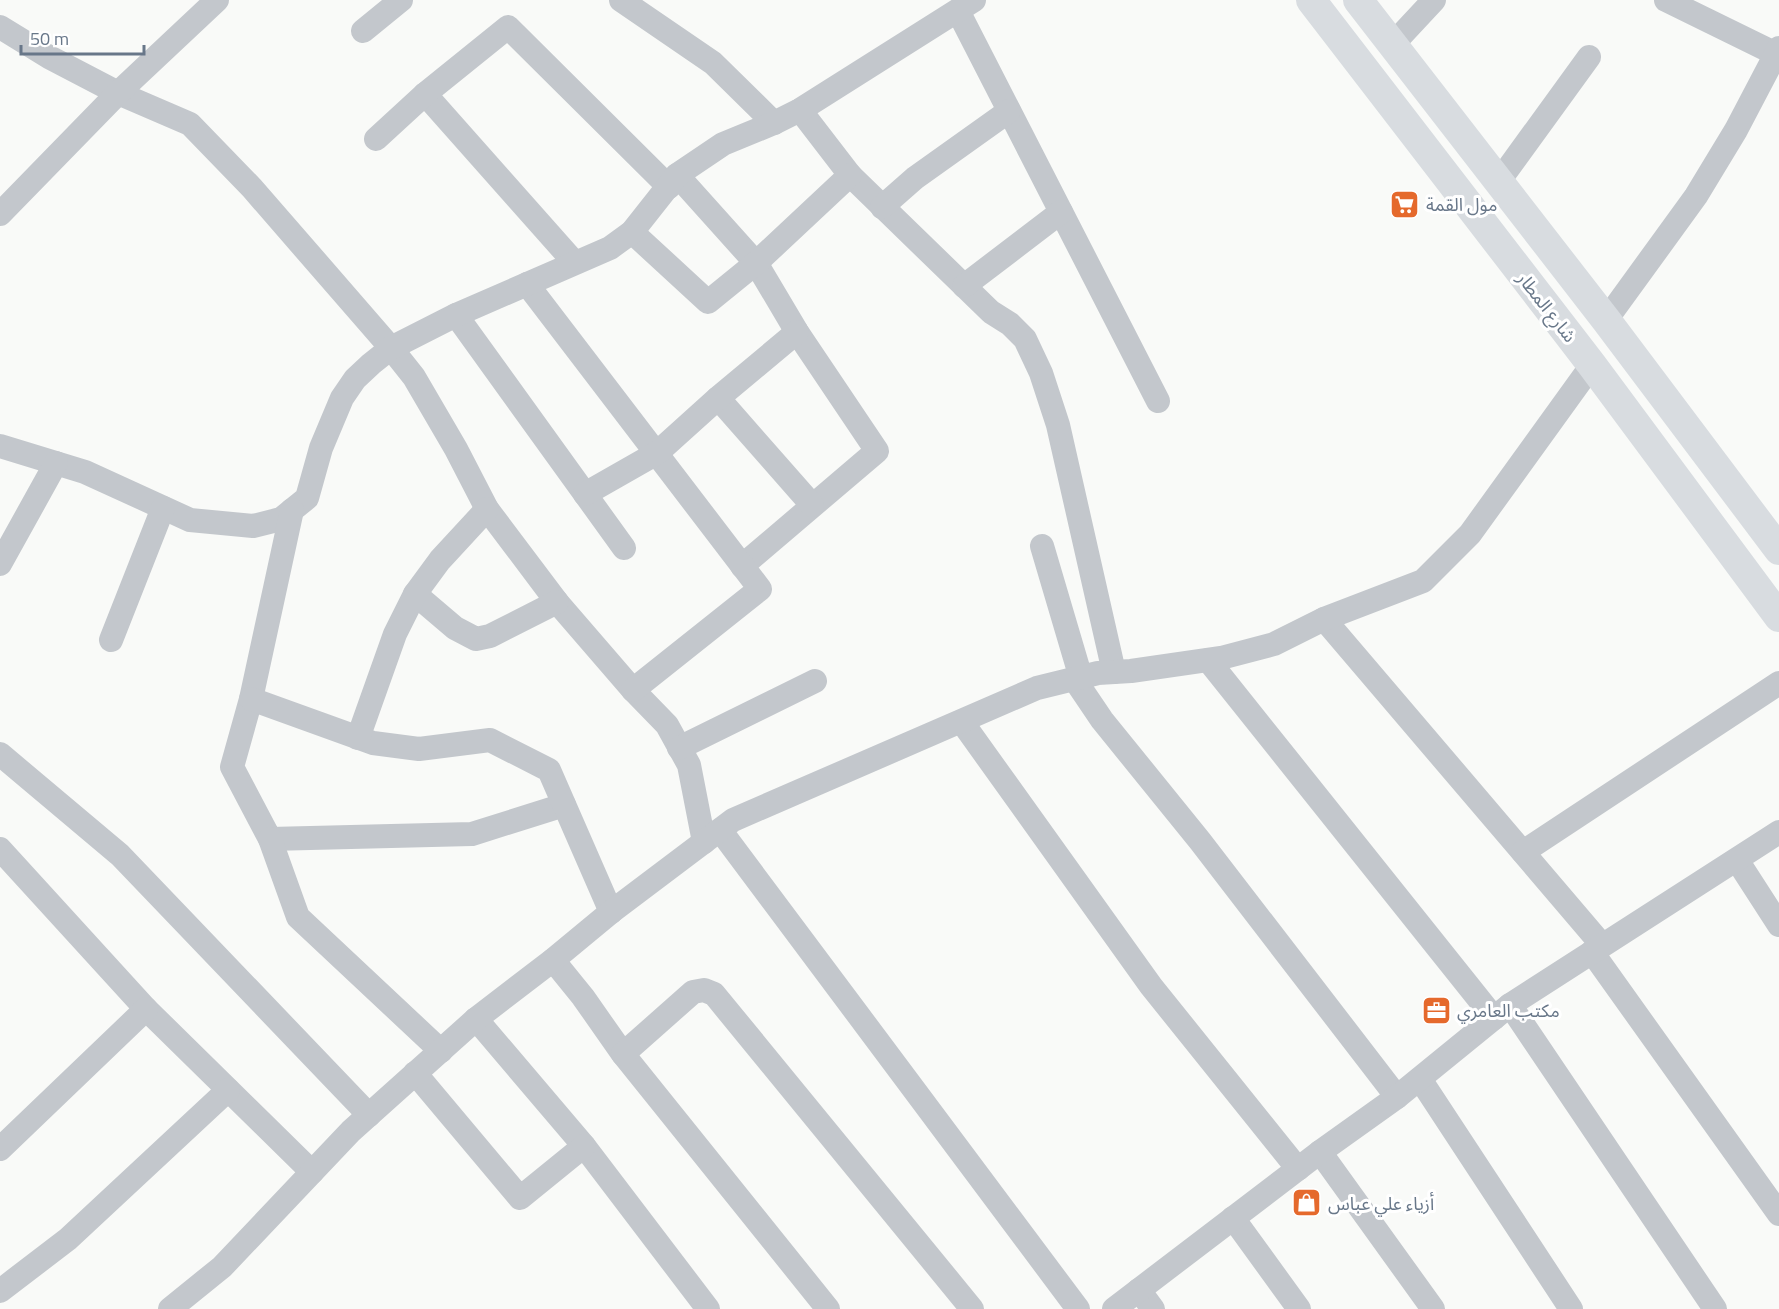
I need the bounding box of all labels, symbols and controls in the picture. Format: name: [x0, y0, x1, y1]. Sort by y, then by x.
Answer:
scale bar: [21, 18, 144, 56]
text: 50 m: [30, 25, 69, 52]
supermarket icon: مول القمة: [1389, 188, 1421, 220]
place label: مول القمة: [1426, 191, 1497, 218]
street label: شارع المطار: [1509, 265, 1583, 349]
office icon: مكتب العامري: [1420, 994, 1452, 1026]
place label: مكتب العامري: [1457, 997, 1560, 1024]
shop icon: أزياء علي عباس: [1291, 1187, 1323, 1219]
place label: أزياء علي عباس: [1328, 1190, 1434, 1217]

